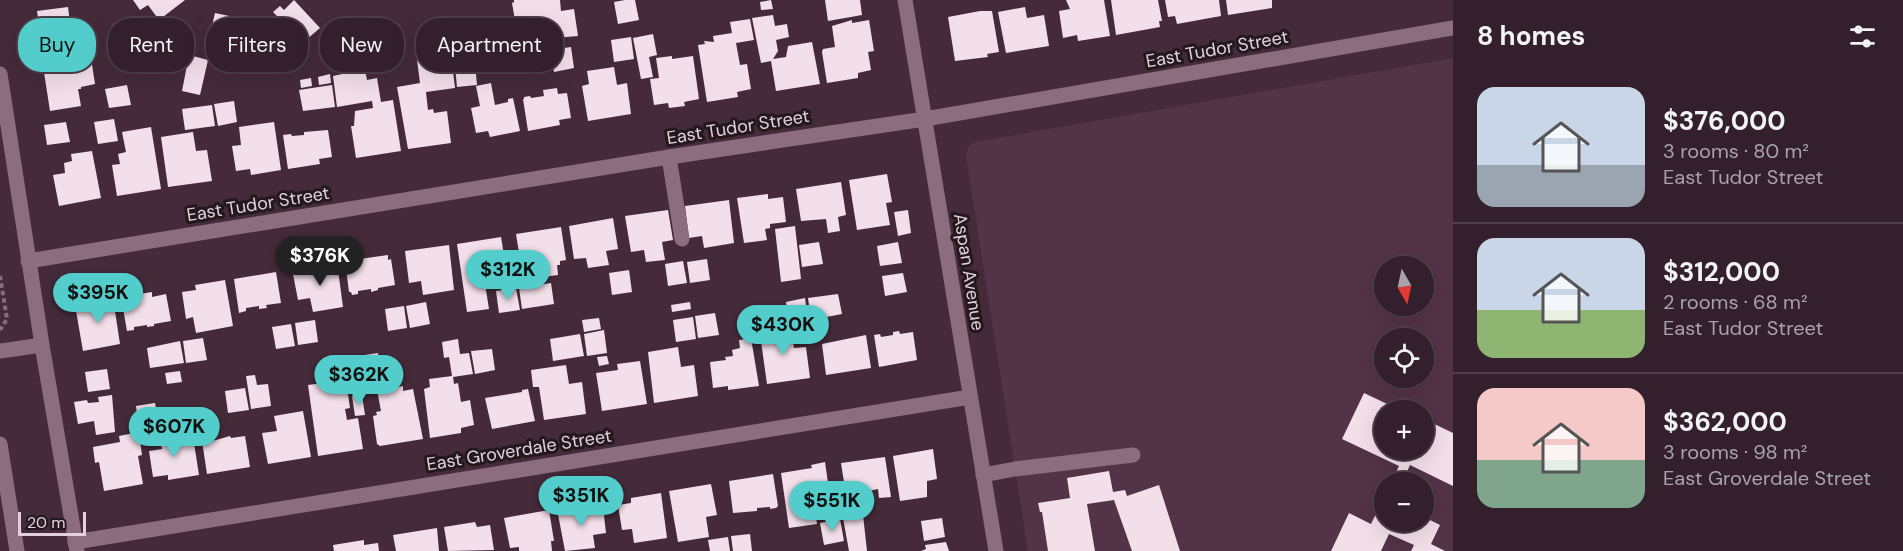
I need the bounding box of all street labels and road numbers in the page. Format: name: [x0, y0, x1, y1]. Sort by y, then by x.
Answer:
street label: East Tudor Street: [1144, 25, 1290, 73]
street label: East Tudor Street: [665, 104, 811, 150]
street label: East Tudor Street: [185, 181, 331, 227]
street label: Aspan Avenue: [948, 212, 990, 332]
street label: East Groverdale Street: [425, 423, 613, 477]

